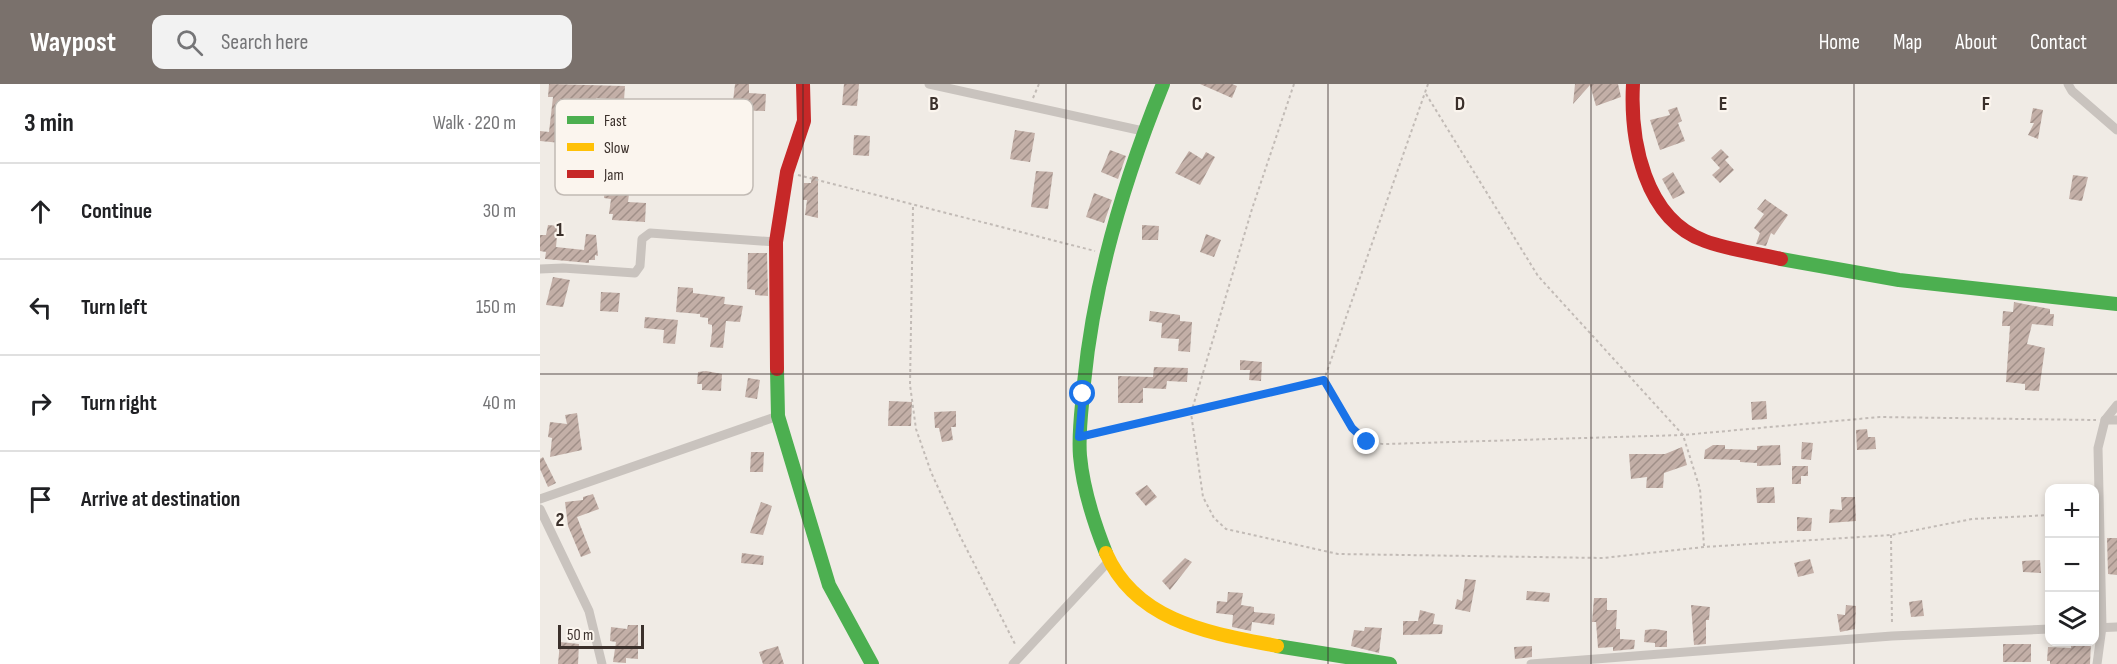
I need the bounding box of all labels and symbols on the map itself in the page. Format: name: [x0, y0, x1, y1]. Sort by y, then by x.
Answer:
text: B: [929, 92, 939, 116]
text: C: [1192, 92, 1202, 116]
text: D: [1455, 92, 1465, 116]
text: E: [1719, 92, 1727, 116]
text: F: [1982, 92, 1990, 116]
legend: [555, 99, 753, 195]
text: Fast: [604, 112, 627, 131]
text: Slow: [604, 139, 629, 158]
text: Jam: [603, 166, 624, 185]
text: 1: [556, 218, 564, 242]
route start: [1069, 380, 1095, 406]
route end: [1353, 428, 1379, 454]
text: 2: [556, 508, 564, 532]
scale bar: [558, 622, 644, 650]

